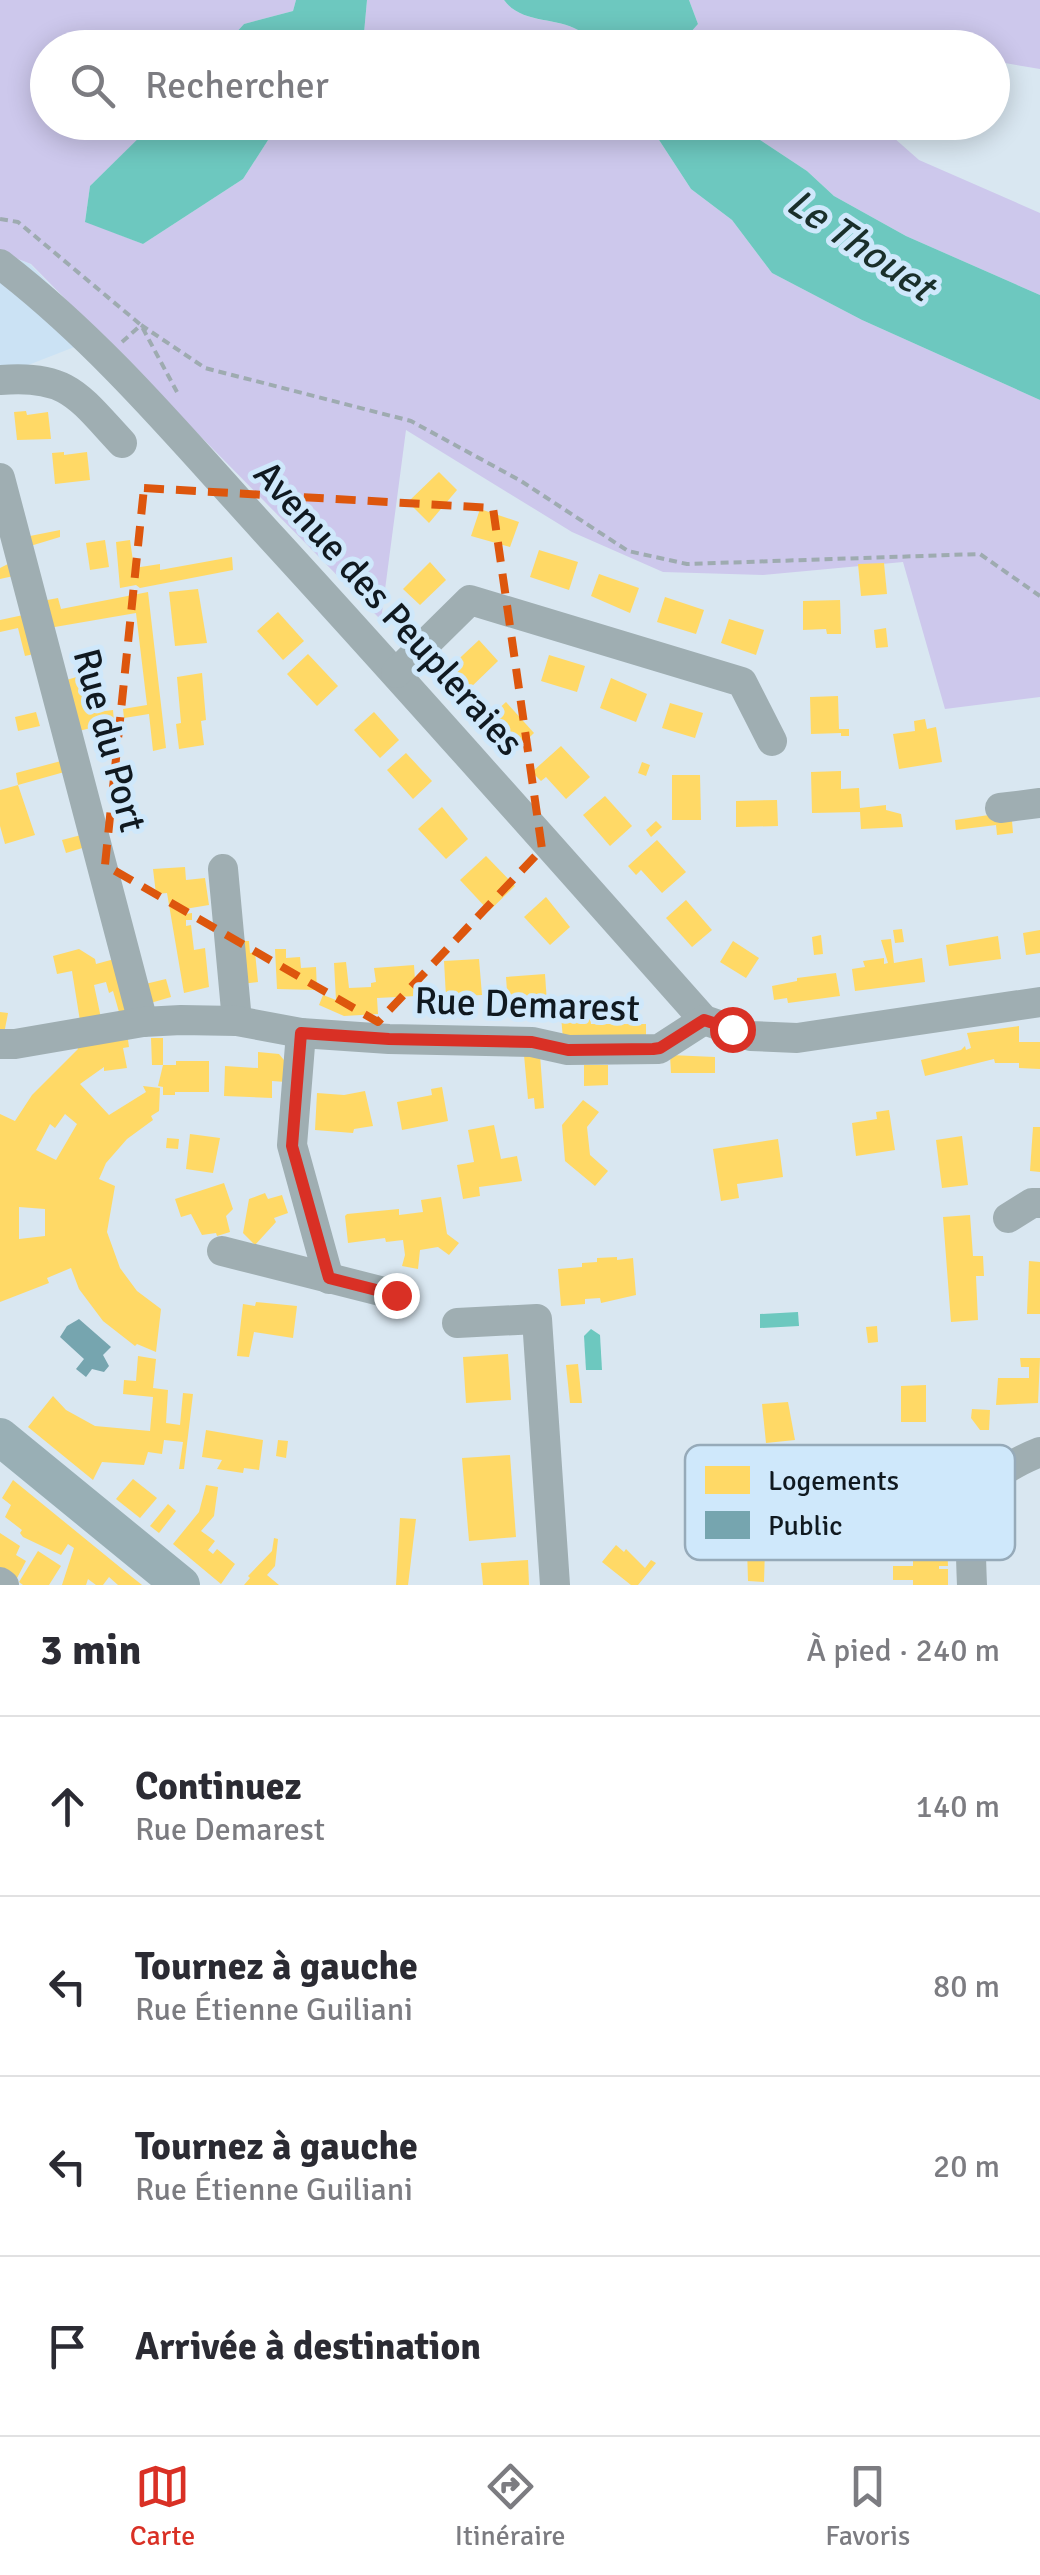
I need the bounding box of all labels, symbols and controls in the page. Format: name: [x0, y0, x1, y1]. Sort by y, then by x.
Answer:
search box: [30, 30, 1010, 140]
icon: search: [65, 58, 120, 113]
text: Rechercher: [145, 62, 329, 109]
water label: Le Thouet: [777, 177, 947, 314]
street label: Avenue des Peupleraies: [244, 451, 533, 765]
street label: Rue du Port: [63, 643, 157, 837]
street label: Rue Demarest: [413, 977, 640, 1032]
route start: [710, 1007, 756, 1053]
route end: [374, 1273, 420, 1319]
legend: [685, 1445, 1015, 1560]
text: Logements: [768, 1464, 899, 1498]
text: Public: [768, 1509, 842, 1543]
text: 3 min: [40, 1625, 141, 1676]
text: À pied · 240 m: [807, 1631, 1000, 1670]
text: Continuez: [135, 1763, 302, 1810]
icon: ahead: [40, 1779, 95, 1834]
text: 140 m: [916, 1787, 1000, 1826]
text: Rue Demarest: [135, 1810, 325, 1849]
text: Tournez à gauche: [135, 1943, 418, 1990]
icon: left: [40, 1959, 95, 2014]
text: 80 m: [933, 1967, 1000, 2006]
text: Rue Étienne Guiliani: [135, 1990, 413, 2029]
text: Tournez à gauche: [135, 2123, 418, 2170]
icon: left: [40, 2139, 95, 2194]
text: 20 m: [933, 2147, 1000, 2186]
text: Rue Étienne Guiliani: [135, 2170, 413, 2209]
icon: arrive: [40, 2319, 95, 2374]
text: Arrivée à destination: [135, 2323, 481, 2370]
tab: Carte: [130, 2459, 195, 2553]
tab: Itinéraire: [455, 2459, 566, 2553]
tab: Favoris: [825, 2459, 910, 2553]

